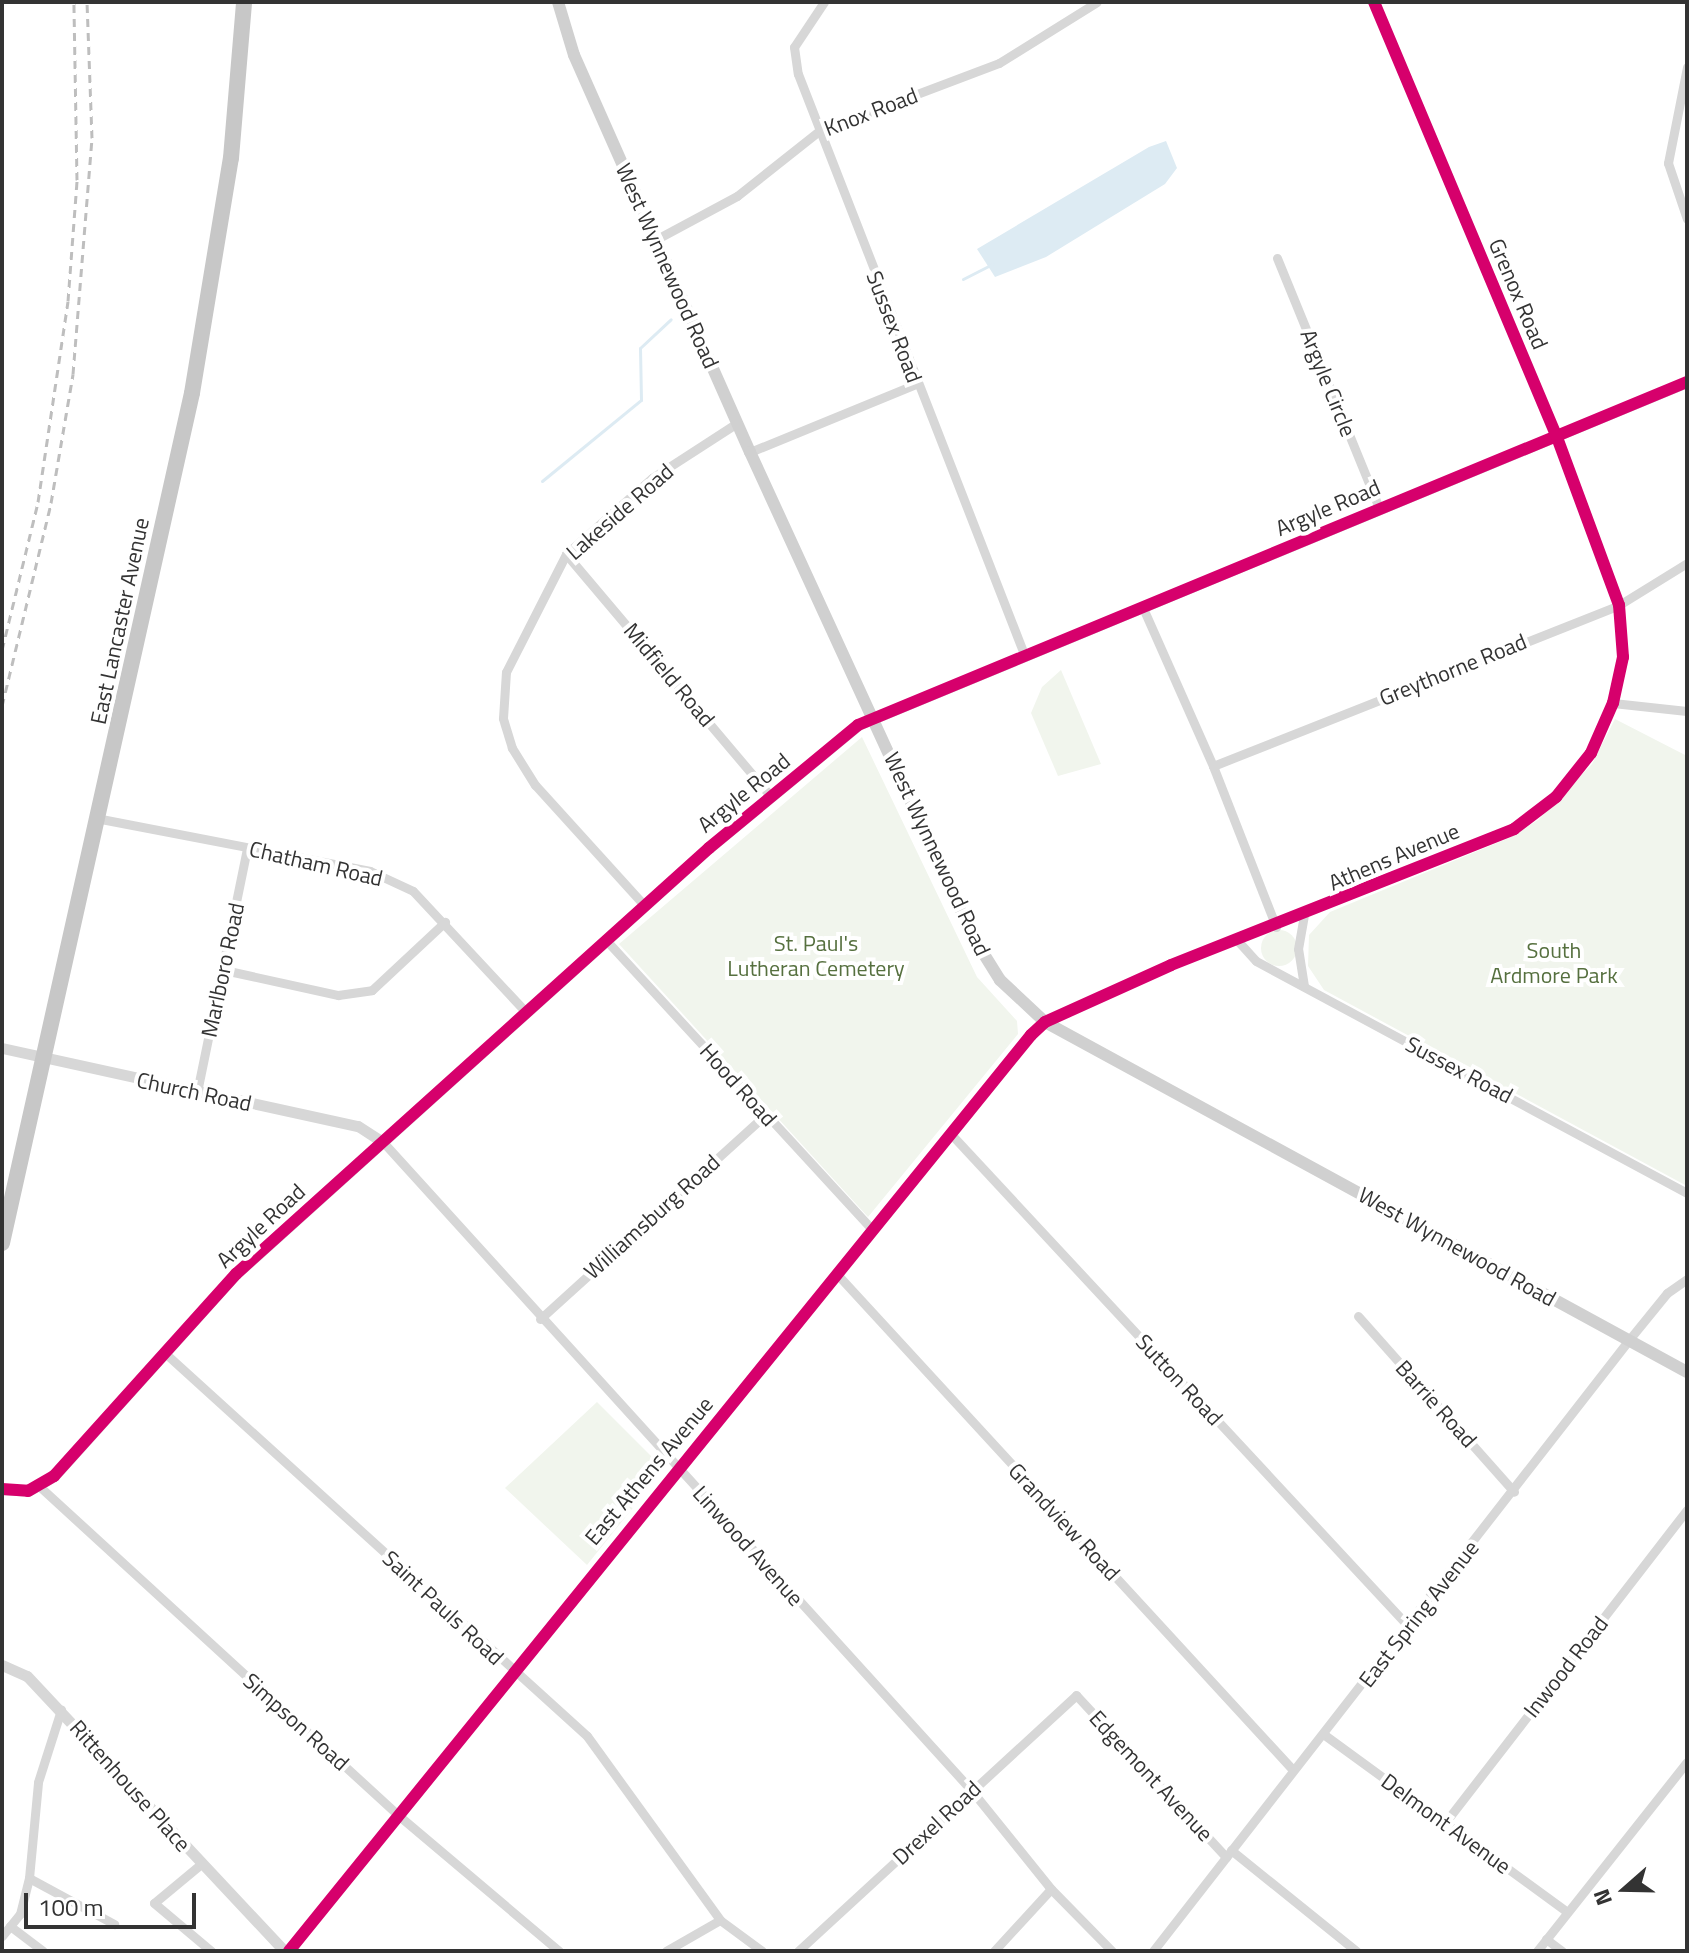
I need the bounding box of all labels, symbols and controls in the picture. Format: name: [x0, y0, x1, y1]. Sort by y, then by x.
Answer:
street label: Knox Road: [821, 82, 921, 142]
street label: West Wynnewood Road: [610, 159, 724, 373]
street label: Grenox Road: [1483, 235, 1553, 353]
street label: Sussex Road: [861, 267, 927, 387]
street label: Argyle Circle: [1295, 325, 1361, 441]
street label: Lakeside Road: [561, 458, 679, 566]
street label: Argyle Road: [1272, 474, 1384, 542]
street label: East Lancaster Avenue: [85, 515, 155, 727]
street label: Midfield Road: [618, 618, 720, 732]
street label: Greythorne Road: [1375, 628, 1531, 712]
street label: Argyle Road: [692, 748, 796, 838]
street label: West Wynnewood Road: [878, 748, 996, 960]
street label: Athens Avenue: [1325, 818, 1463, 896]
street label: Chatham Road: [247, 836, 385, 892]
street label: Marlboro Road: [196, 900, 250, 1040]
park label: St. Paul's Lutheran Cemetery: [727, 930, 905, 982]
park label: South Ardmore Park: [1490, 937, 1618, 988]
street label: Sussex Road: [1401, 1031, 1517, 1109]
street label: Hood Road: [694, 1038, 782, 1132]
street label: Church Road: [134, 1067, 254, 1117]
street label: Williamsburg Road: [579, 1149, 725, 1285]
street label: Argyle Road: [211, 1178, 311, 1274]
street label: West Wynnewood Road: [1354, 1182, 1560, 1312]
street label: Sutton Road: [1130, 1329, 1228, 1431]
street label: Barrie Road: [1390, 1355, 1482, 1453]
street label: East Athens Avenue: [579, 1392, 719, 1550]
street label: Grandview Road: [1003, 1458, 1125, 1586]
street label: Linwood Avenue: [687, 1481, 809, 1611]
street label: East Spring Avenue: [1354, 1535, 1484, 1693]
street label: Saint Pauls Road: [377, 1545, 509, 1671]
street label: Inwood Road: [1518, 1611, 1614, 1723]
street label: Simpson Road: [238, 1668, 354, 1776]
street label: Edgemont Avenue: [1084, 1705, 1218, 1847]
street label: Rittenhouse Place: [64, 1715, 196, 1857]
street label: Delmont Avenue: [1376, 1768, 1516, 1880]
street label: Drexel Road: [887, 1776, 987, 1870]
north arrow: [1585, 1849, 1665, 1929]
scale bar: [28, 1877, 200, 1927]
text: N: [1584, 1884, 1621, 1910]
text: 100 m: [38, 1889, 104, 1925]

